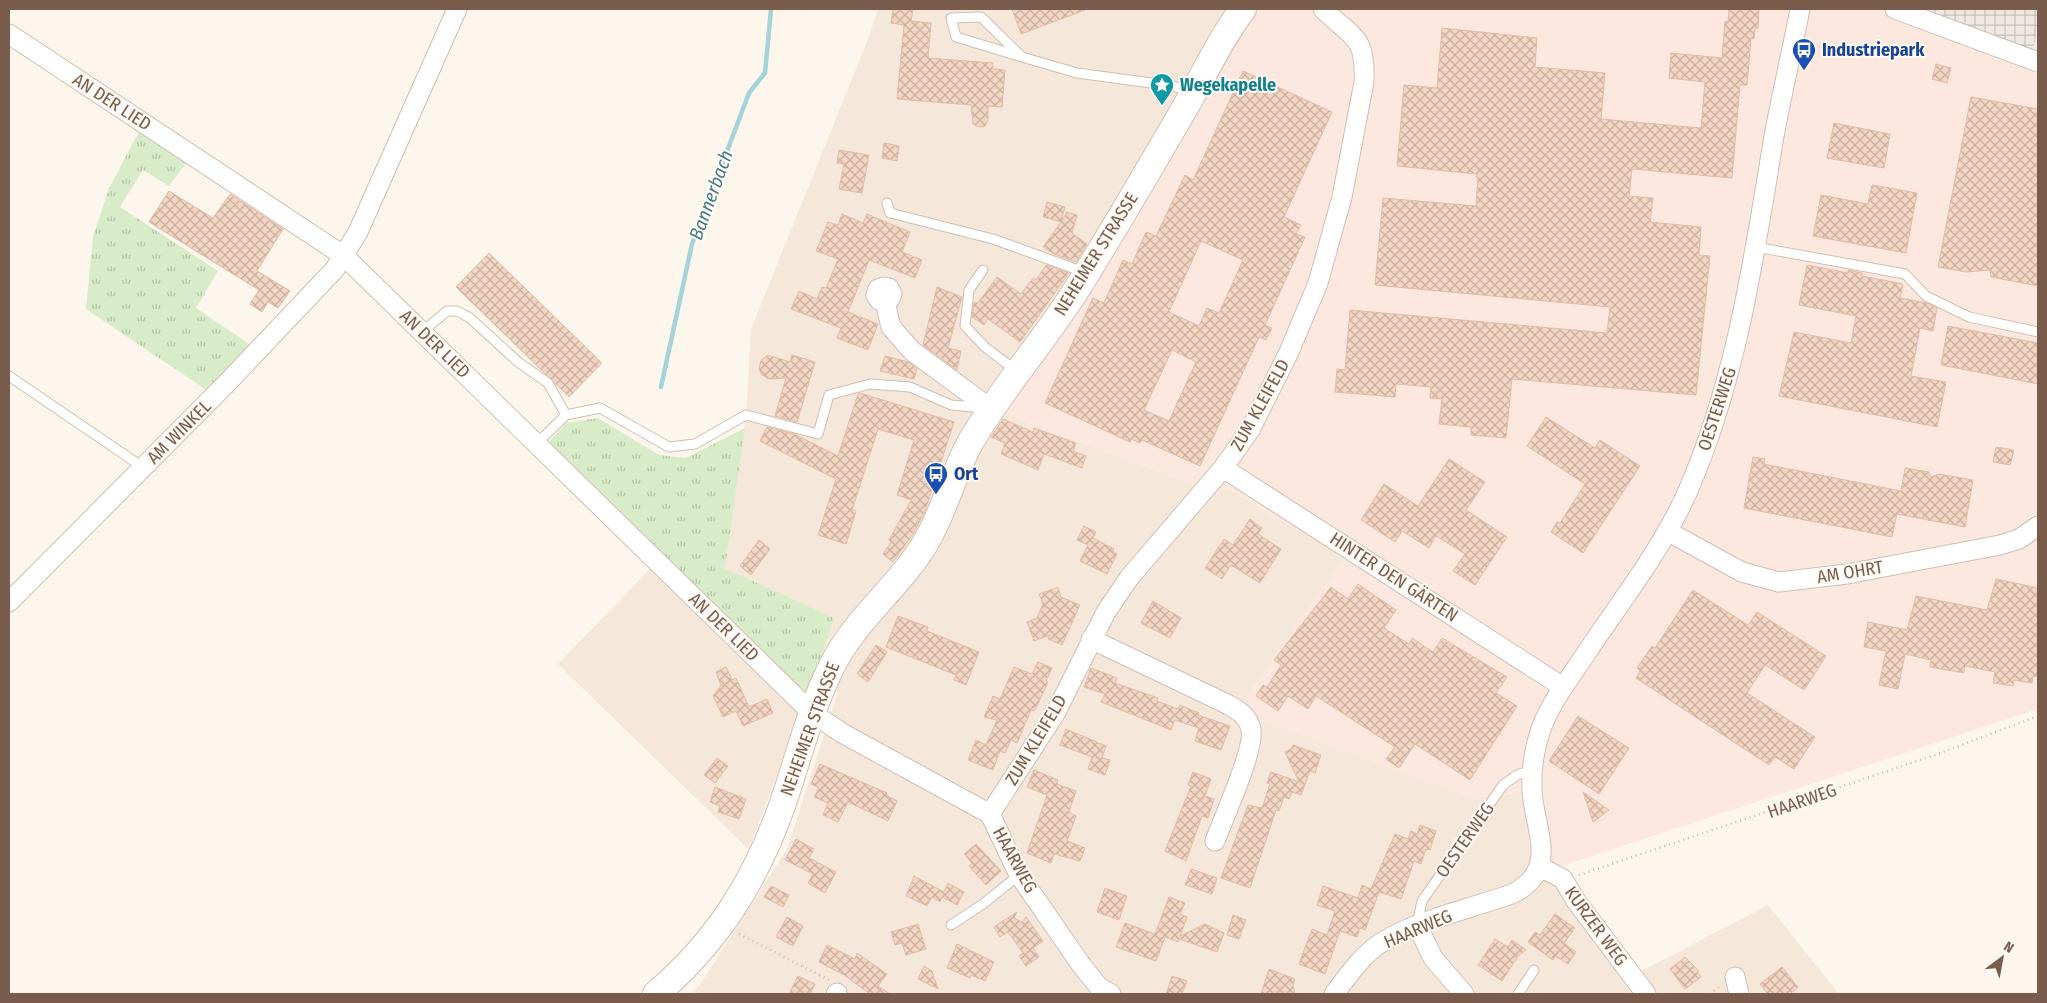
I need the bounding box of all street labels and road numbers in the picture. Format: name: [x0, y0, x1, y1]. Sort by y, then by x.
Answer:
street label: AN DER LIED: [69, 68, 155, 136]
street label: NEHEIMER STRASSE: [1049, 188, 1143, 320]
street label: AN DER LIED: [395, 305, 475, 383]
street label: ZUM KLEIFELD: [1226, 355, 1294, 455]
street label: OESTERWEG: [1693, 364, 1741, 454]
street label: AM WINKEL: [142, 395, 216, 469]
street label: HINTER DEN GÄRTEN: [1326, 527, 1462, 627]
street label: AM OHRT: [1815, 556, 1885, 588]
street label: AN DER LIED: [684, 588, 764, 666]
street label: NEHEIMER STRASSE: [776, 659, 844, 799]
street label: ZUM KLEIFELD: [1000, 691, 1072, 789]
street label: HAARWEG: [1765, 779, 1839, 823]
street label: OESTERWEG: [1431, 798, 1499, 882]
street label: HAARWEG: [988, 823, 1042, 897]
street label: KURZER WEG: [1560, 882, 1632, 970]
street label: HAARWEG: [1381, 905, 1455, 953]

